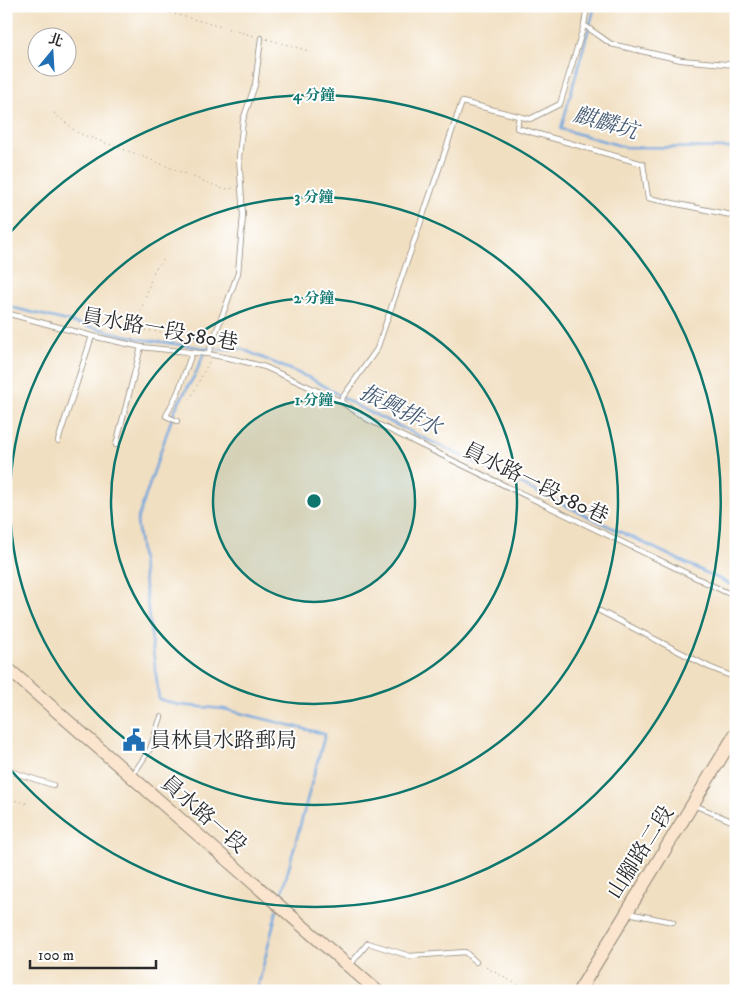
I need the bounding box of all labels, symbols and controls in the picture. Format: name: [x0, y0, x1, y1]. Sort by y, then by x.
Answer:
north arrow: [28, 28, 78, 78]
text: 北: [46, 30, 65, 51]
text: 4 分鐘: [292, 86, 335, 105]
water label: 麒麟坑: [570, 101, 644, 146]
text: 3 分鐘: [295, 188, 333, 207]
text: 2 分鐘: [294, 289, 334, 308]
street label: 員水路一段580巷: [80, 303, 240, 357]
water label: 振興排水: [355, 379, 448, 443]
text: 1 分鐘: [295, 391, 333, 410]
street label: 員水路一段580巷: [459, 438, 612, 530]
centre of rings: [305, 492, 323, 510]
public building icon: 員林員水路郵局: [121, 727, 147, 753]
place label: 員林員水路郵局: [150, 728, 297, 754]
street label: 員水路一段: [155, 771, 251, 859]
street label: 山腳路二段: [602, 801, 680, 904]
scale bar: [30, 937, 156, 969]
text: 100 m: [38, 946, 74, 965]

